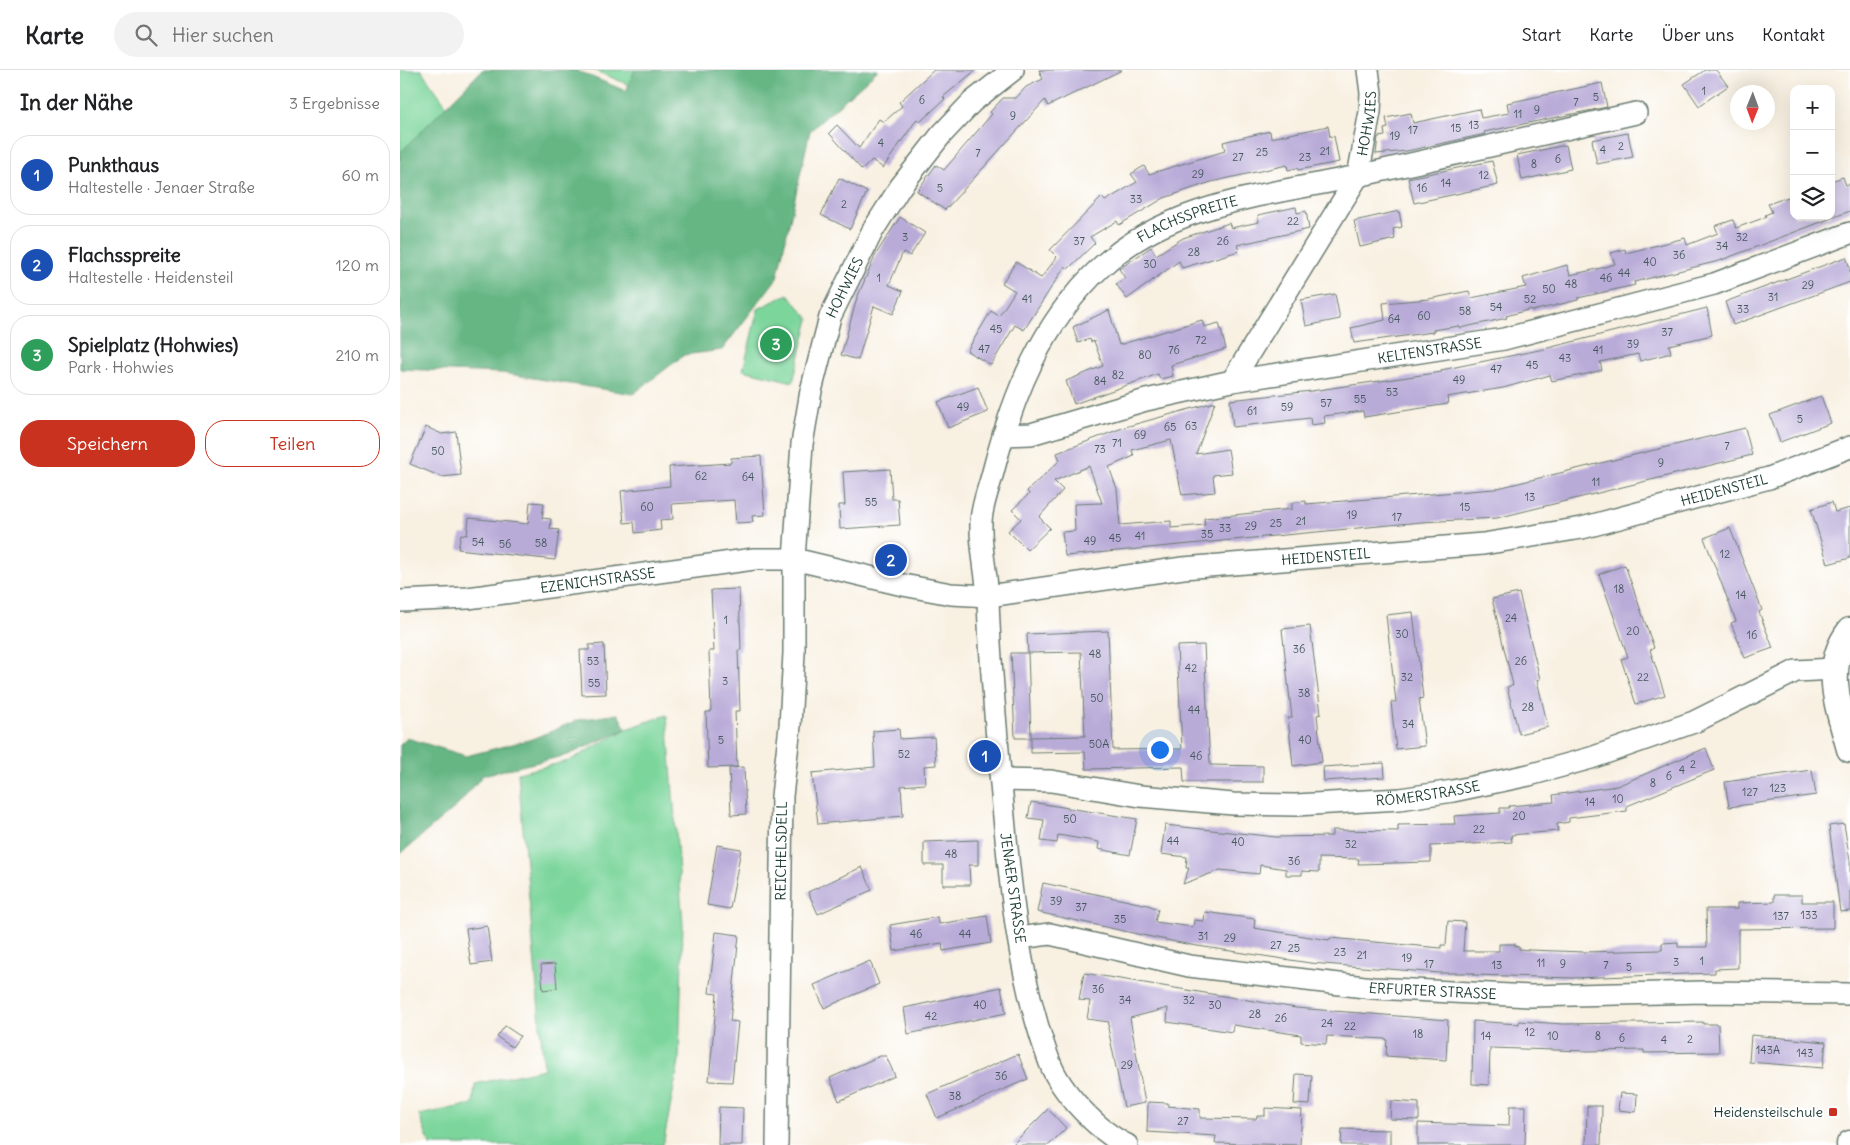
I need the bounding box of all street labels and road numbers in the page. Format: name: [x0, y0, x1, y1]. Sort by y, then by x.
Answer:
street label: HOHWIES: [1353, 90, 1380, 158]
street label: FLACHSSPREITE: [1134, 192, 1239, 247]
street label: HOHWIES: [822, 254, 867, 321]
street label: KELTENSTRASSE: [1376, 334, 1483, 367]
street label: HEIDENSTEIL: [1679, 470, 1770, 510]
street label: HEIDENSTEIL: [1281, 544, 1372, 569]
street label: EZENICHSTRASSE: [539, 564, 656, 597]
street label: RÖMERSTRASSE: [1375, 777, 1481, 809]
street label: REICHELSDELL: [772, 801, 791, 901]
street label: JENAER STRASSE: [996, 832, 1030, 944]
street label: ERFURTER STRASSE: [1368, 979, 1497, 1003]

